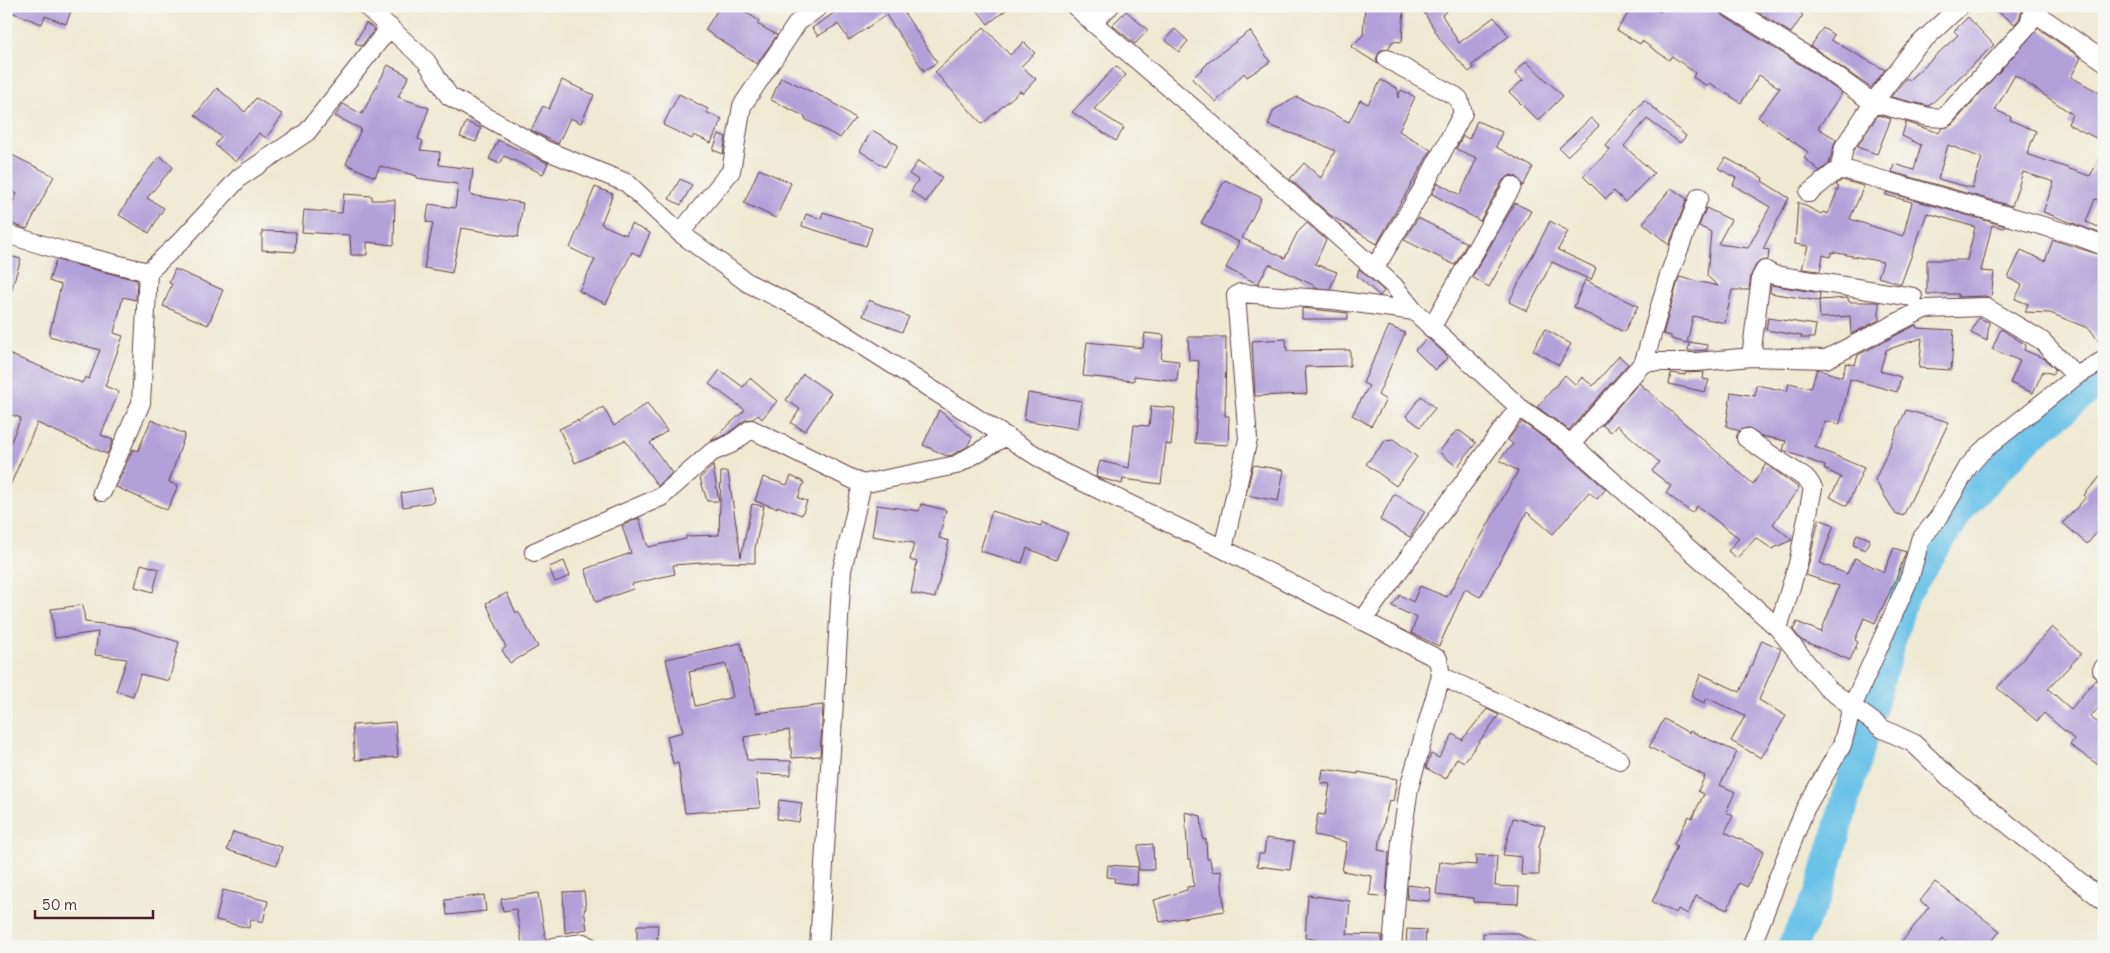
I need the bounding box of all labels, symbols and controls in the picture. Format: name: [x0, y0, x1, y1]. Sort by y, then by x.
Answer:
scale bar: [35, 888, 152, 920]
text: 50 m: [42, 895, 77, 914]

